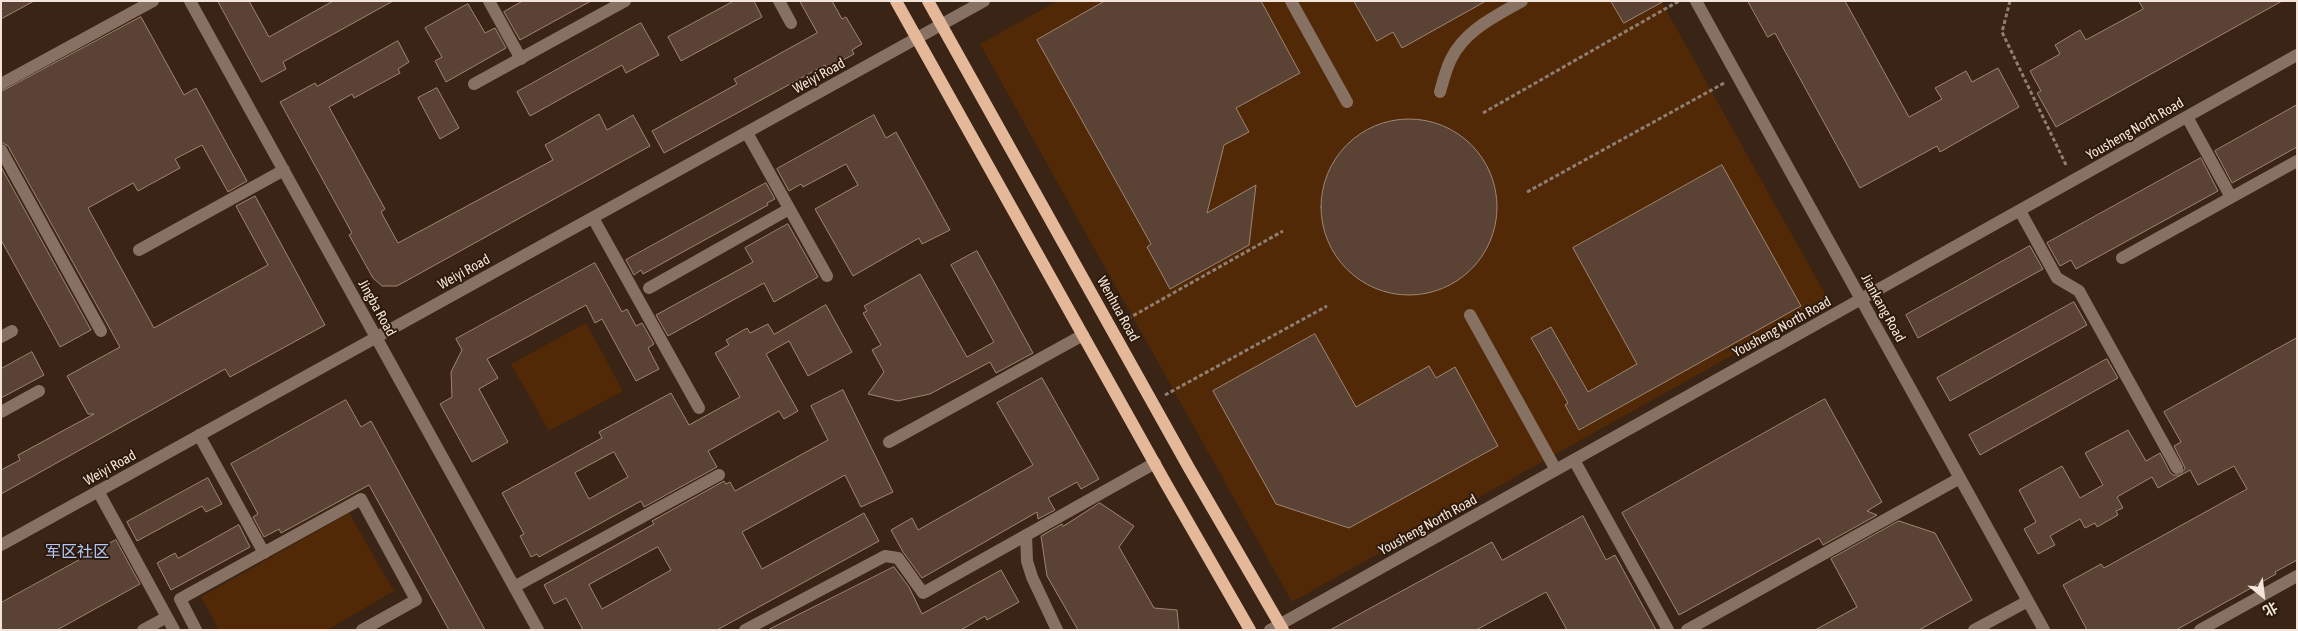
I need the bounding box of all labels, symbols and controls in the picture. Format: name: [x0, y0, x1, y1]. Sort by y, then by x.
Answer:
street label: Weiyi Road: [790, 55, 848, 97]
street label: Yousheng North Road: [2083, 94, 2187, 164]
street label: Weiyi Road: [435, 251, 493, 293]
street label: Jiankang Road: [1857, 271, 1909, 345]
street label: Wenhua Road: [1093, 274, 1143, 344]
street label: Jingba Road: [355, 277, 399, 339]
street label: Yousheng North Road: [1730, 293, 1834, 361]
street label: Weiyi Road: [81, 447, 139, 489]
street label: Yousheng North Road: [1376, 491, 1480, 559]
district label: 军区社区: [45, 542, 109, 562]
north arrow: [2238, 571, 2288, 621]
text: 北: [2260, 599, 2280, 620]

